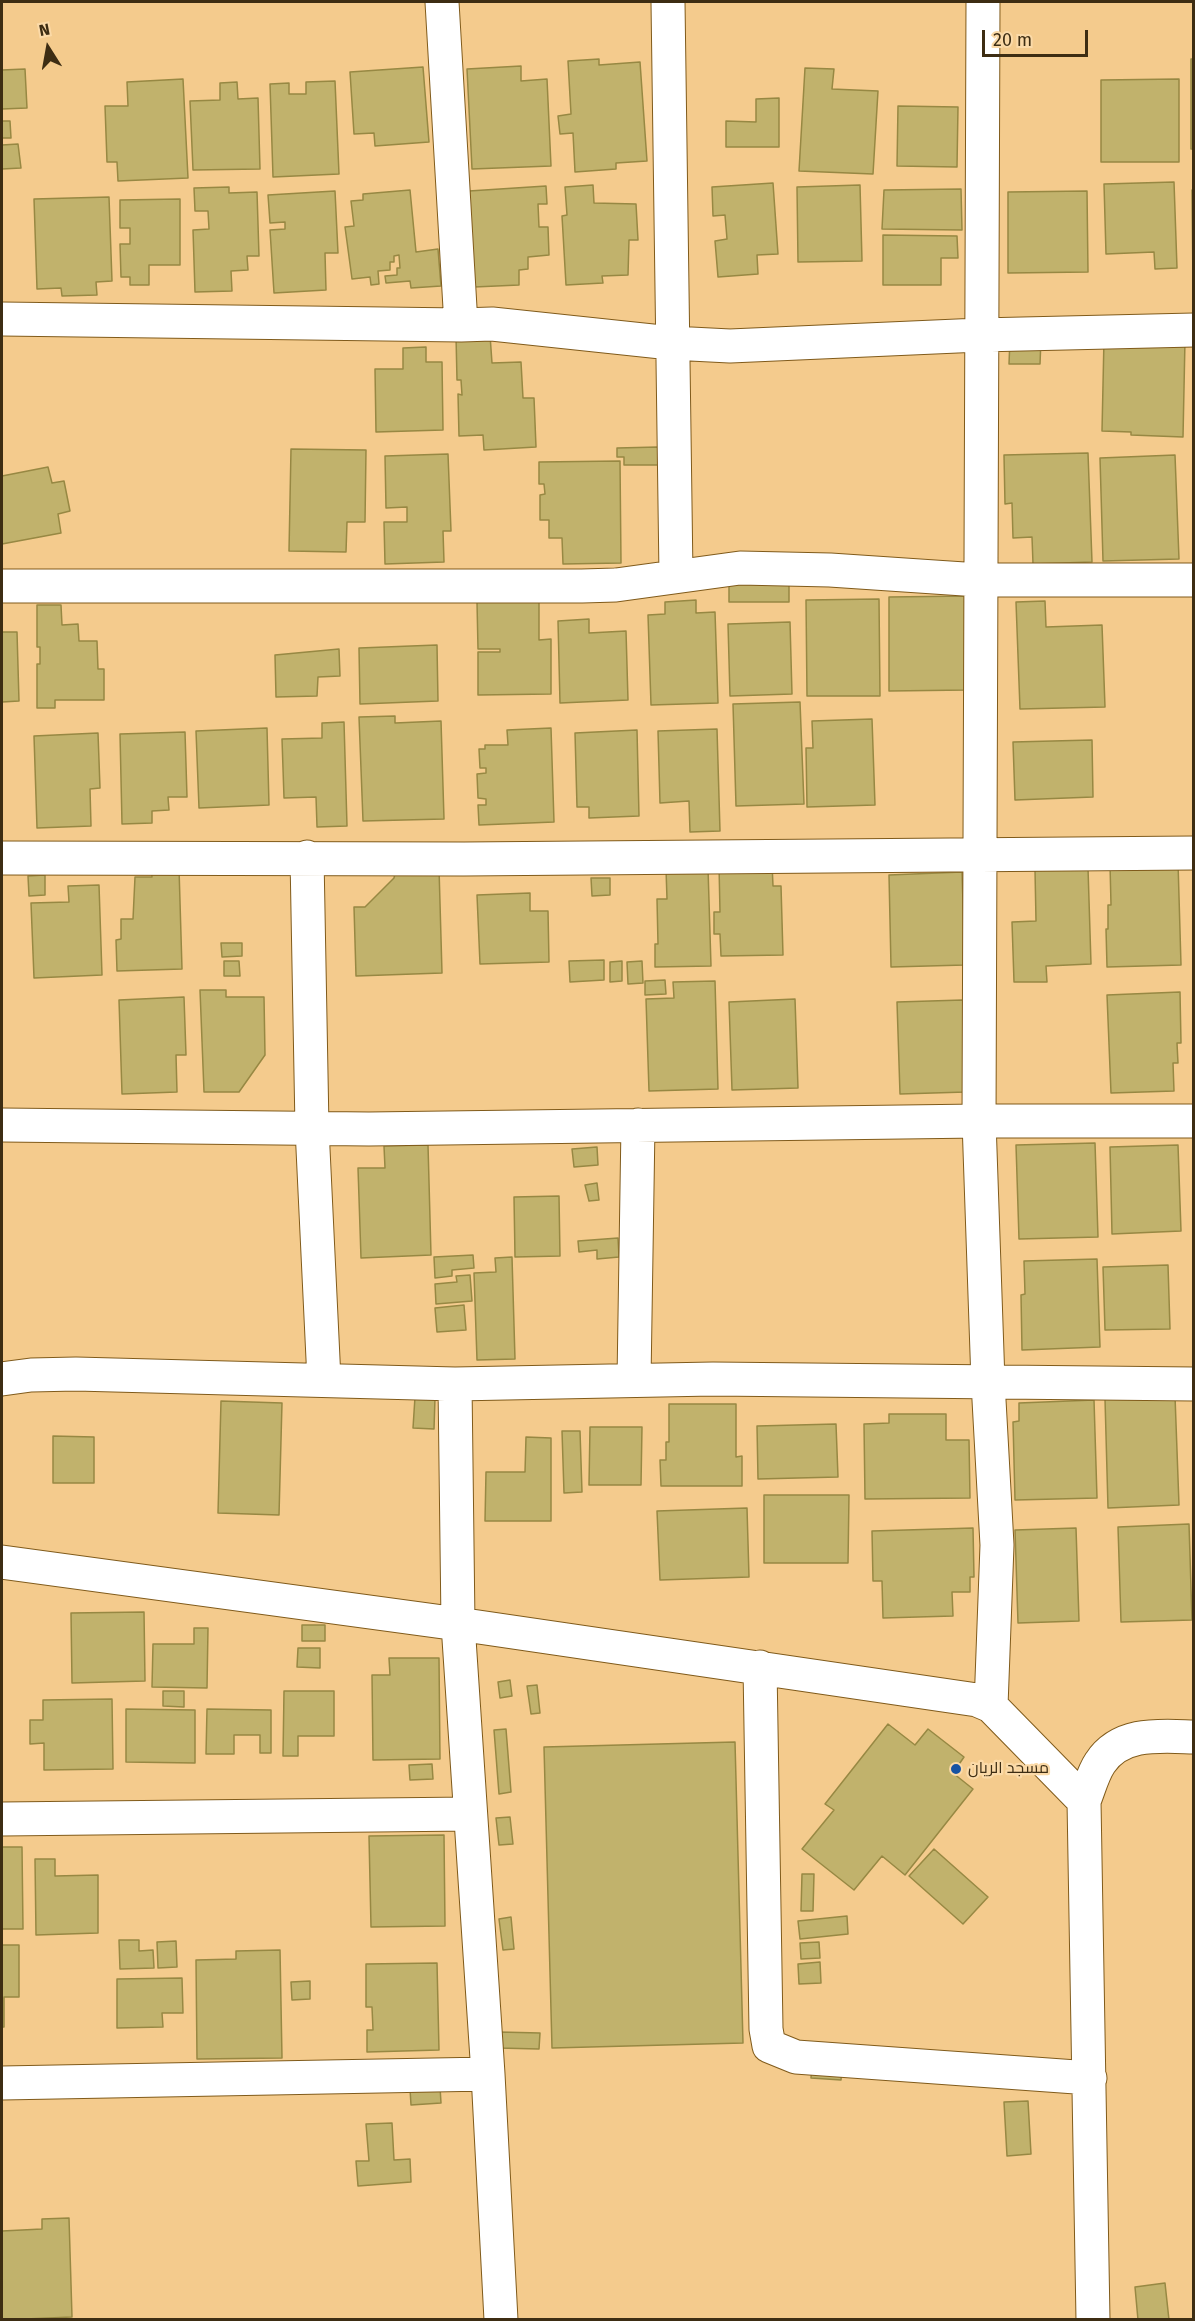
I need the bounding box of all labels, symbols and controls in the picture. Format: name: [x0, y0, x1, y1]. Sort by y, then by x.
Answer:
north arrow: [18, 18, 78, 78]
scale bar: [985, 18, 1092, 56]
text: N: [37, 20, 51, 40]
text: 20 m: [993, 29, 1032, 51]
place label: مسجد الريان: [968, 1759, 1049, 1779]
marker: مسجد الريان: [949, 1762, 963, 1776]

